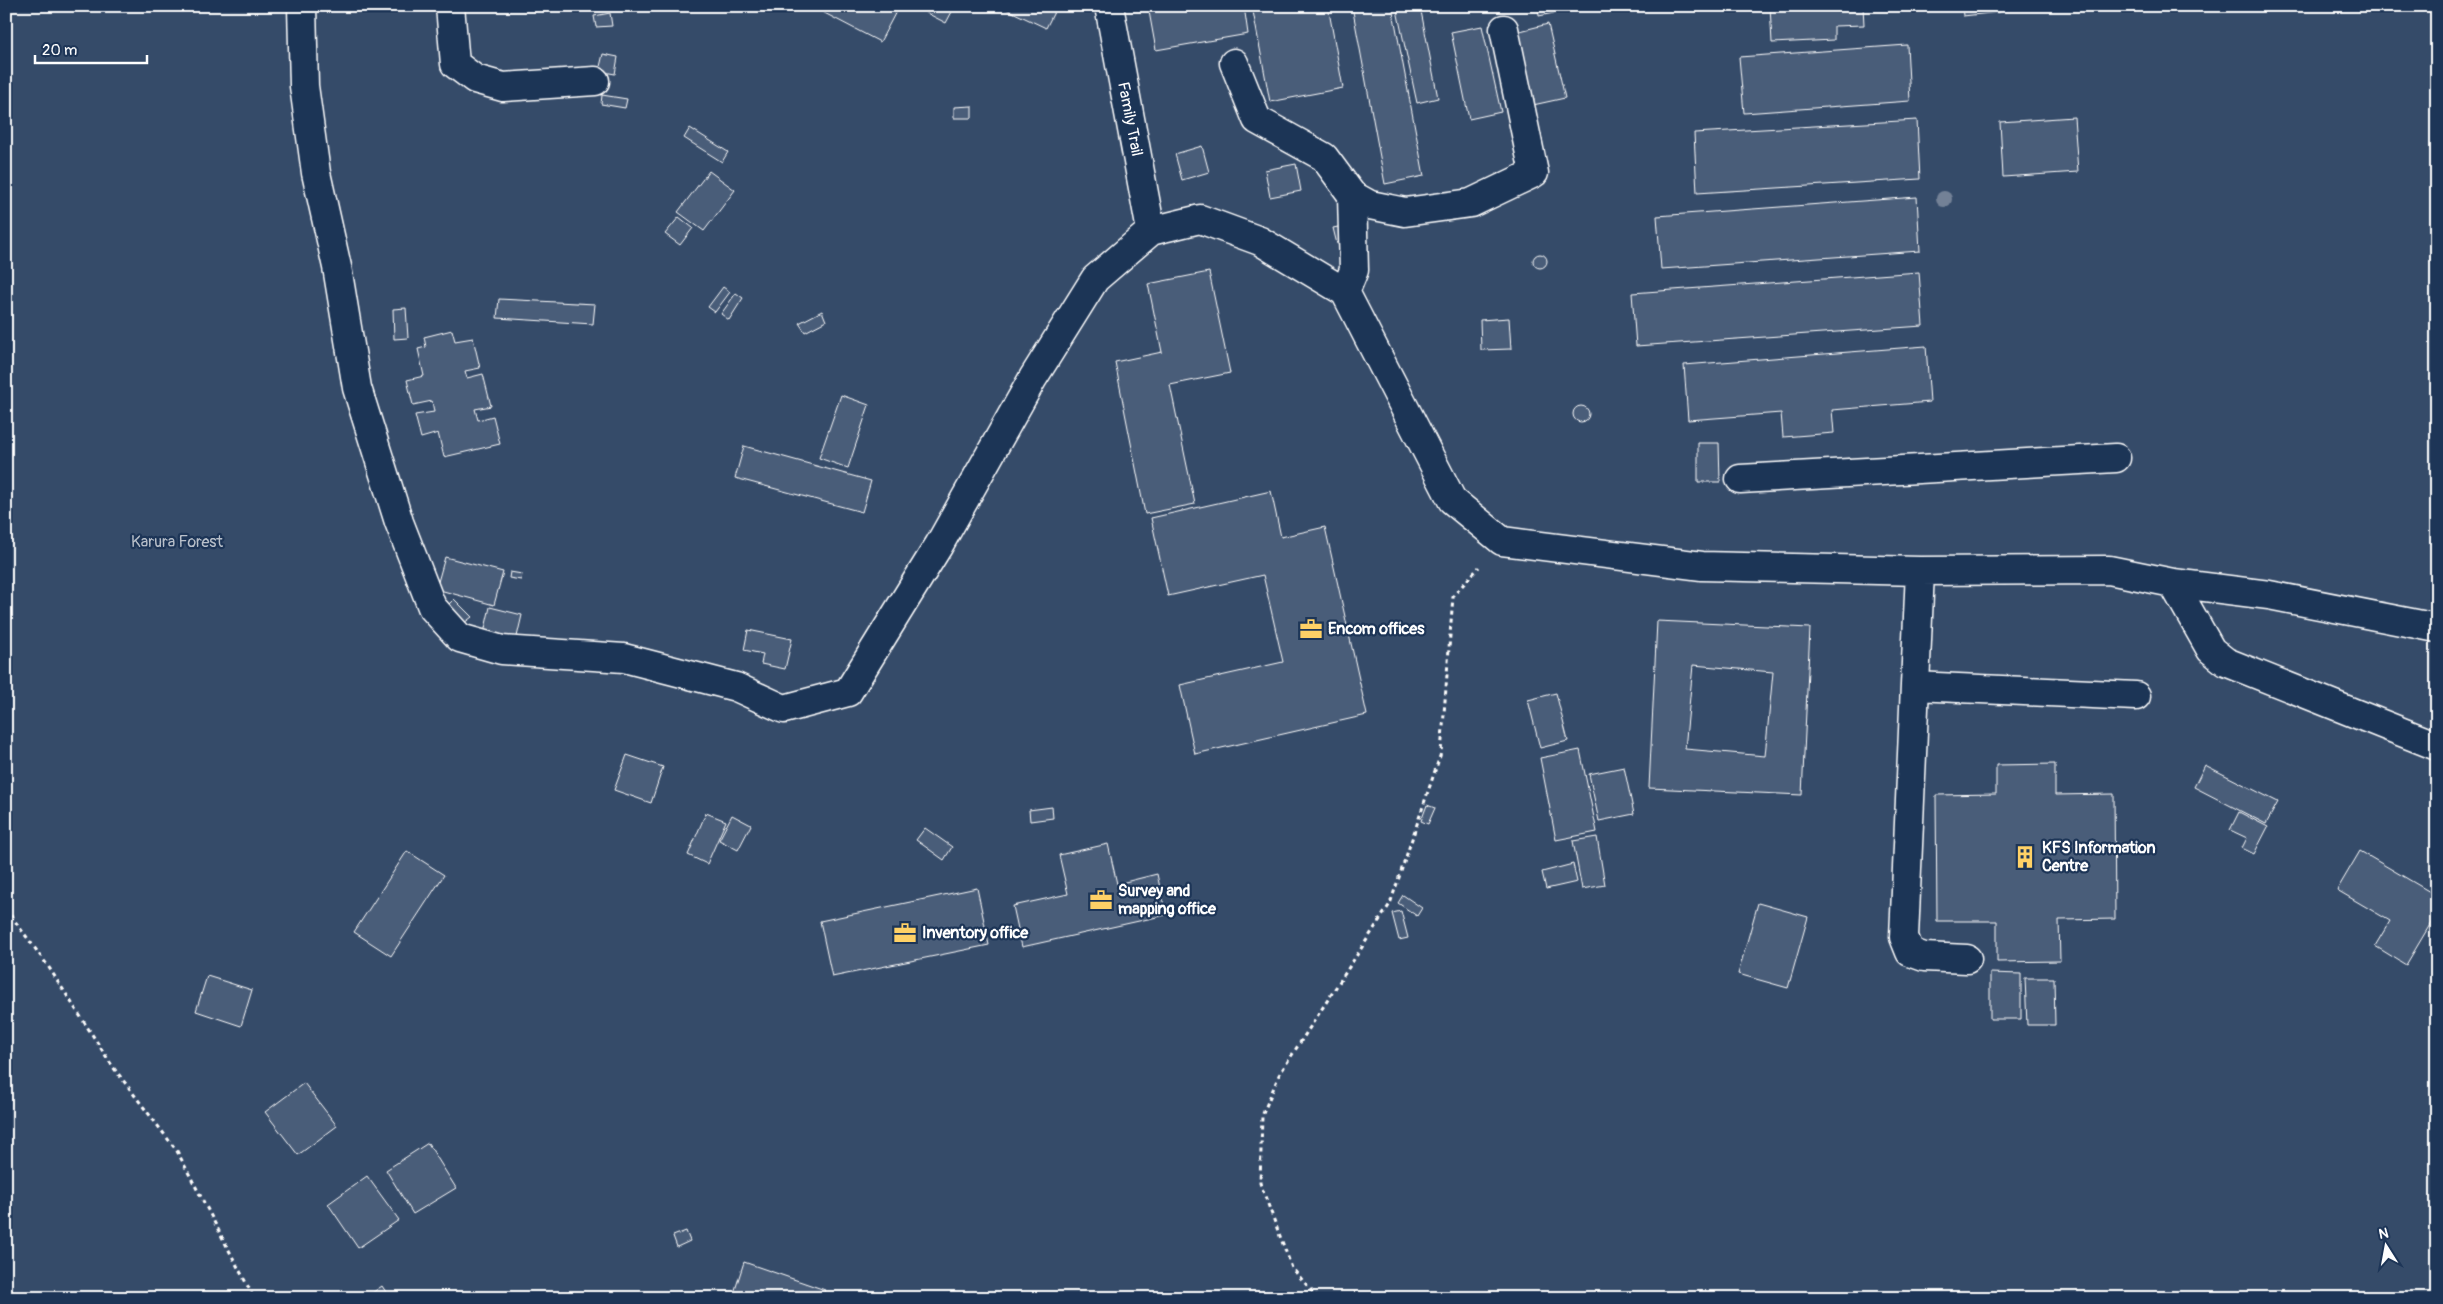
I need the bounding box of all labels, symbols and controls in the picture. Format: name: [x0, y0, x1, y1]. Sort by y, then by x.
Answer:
scale bar: [35, 32, 148, 64]
text: 20 m: [42, 41, 77, 60]
street label: Family Trail: [1113, 80, 1147, 158]
park label: Karura Forest: [131, 532, 223, 552]
office icon: Encom offices: [1298, 616, 1324, 642]
place label: Encom offices: [1328, 619, 1425, 639]
place label: KFS Information Centre: [2042, 838, 2155, 876]
building icon: KFS Information Centre: [2012, 844, 2038, 870]
place label: Survey and mapping office: [1118, 881, 1217, 919]
office icon: Survey and mapping office: [1088, 887, 1114, 913]
office icon: Inventory office: [892, 920, 918, 946]
place label: Inventory office: [922, 923, 1029, 943]
north arrow: [2360, 1222, 2410, 1272]
text: N: [2377, 1224, 2390, 1243]

